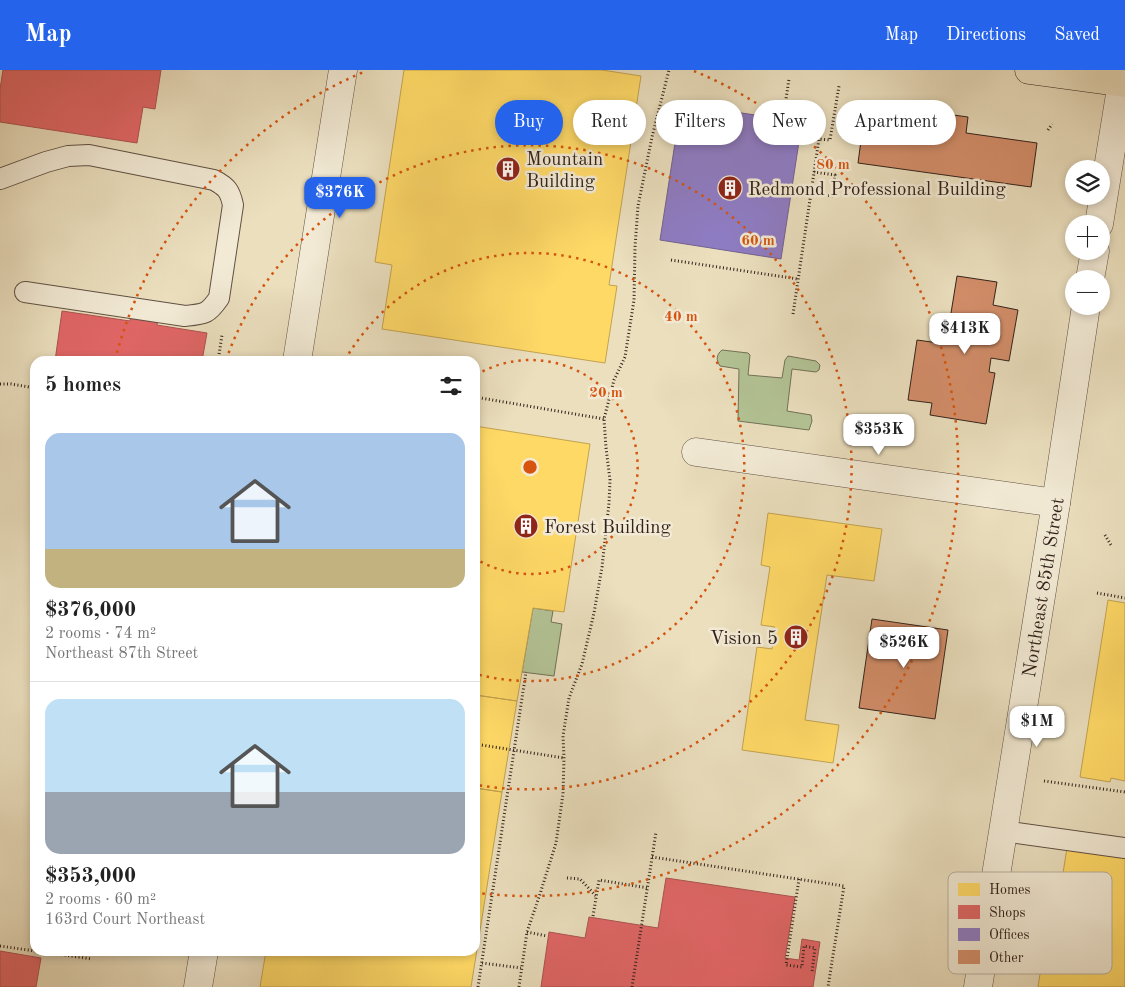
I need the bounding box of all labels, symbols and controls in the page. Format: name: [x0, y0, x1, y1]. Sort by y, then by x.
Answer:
text: Map: [25, 23, 72, 47]
text: Map: [885, 26, 918, 44]
text: Directions: [946, 26, 1026, 44]
text: Saved: [1054, 26, 1100, 44]
chip: Buy: [495, 100, 563, 145]
chip: Rent: [573, 100, 646, 145]
chip: Filters: [656, 100, 743, 145]
chip: New: [753, 100, 826, 145]
chip: Apartment: [836, 100, 956, 145]
place label: Mountain Building: [526, 151, 603, 192]
building icon: Mountain Building: [495, 156, 521, 182]
text: 80 m: [816, 158, 850, 173]
map controls: [1065, 160, 1110, 315]
button: layers: [1065, 160, 1110, 205]
building icon: Redmond Professional Building: [717, 175, 743, 201]
pin: $376K: [305, 176, 375, 219]
place label: Redmond Professional Building: [748, 181, 1006, 200]
text: $376K: [315, 185, 365, 201]
button: +: [1065, 215, 1110, 260]
text: 60 m: [741, 234, 775, 249]
button: −: [1065, 270, 1110, 315]
text: 40 m: [664, 310, 698, 325]
pin: $413K: [930, 312, 1000, 355]
text: $413K: [940, 321, 990, 337]
icon: filters: [437, 372, 465, 400]
text: 5 homes: [45, 375, 121, 396]
text: 20 m: [589, 386, 623, 401]
pin: $353K: [844, 414, 914, 456]
text: $353K: [854, 422, 904, 438]
centre of rings: [521, 458, 539, 476]
icon: home: [210, 466, 300, 556]
street label: Northeast 85th Street: [1021, 496, 1069, 679]
building icon: Forest Building: [513, 513, 539, 539]
place label: Forest Building: [544, 519, 671, 538]
text: $376,000: [45, 600, 136, 621]
building icon: Vision 5: [783, 624, 809, 650]
text: 2 rooms · 74 m²: [45, 626, 156, 642]
pin: $526K: [869, 626, 939, 669]
place label: Vision 5: [710, 630, 778, 649]
text: $526K: [879, 635, 929, 651]
text: Northeast 87th Street: [45, 646, 198, 662]
pin: $1M: [1013, 706, 1061, 748]
text: $1M: [1021, 714, 1053, 730]
icon: home: [210, 731, 300, 821]
text: $353,000: [45, 866, 136, 887]
legend: [948, 872, 1112, 974]
text: Homes: [989, 883, 1031, 897]
text: 2 rooms · 60 m²: [45, 892, 156, 908]
text: Shops: [989, 906, 1026, 920]
text: 163rd Court Northeast: [45, 912, 205, 928]
text: Offices: [989, 928, 1029, 942]
text: Other: [989, 951, 1024, 965]

